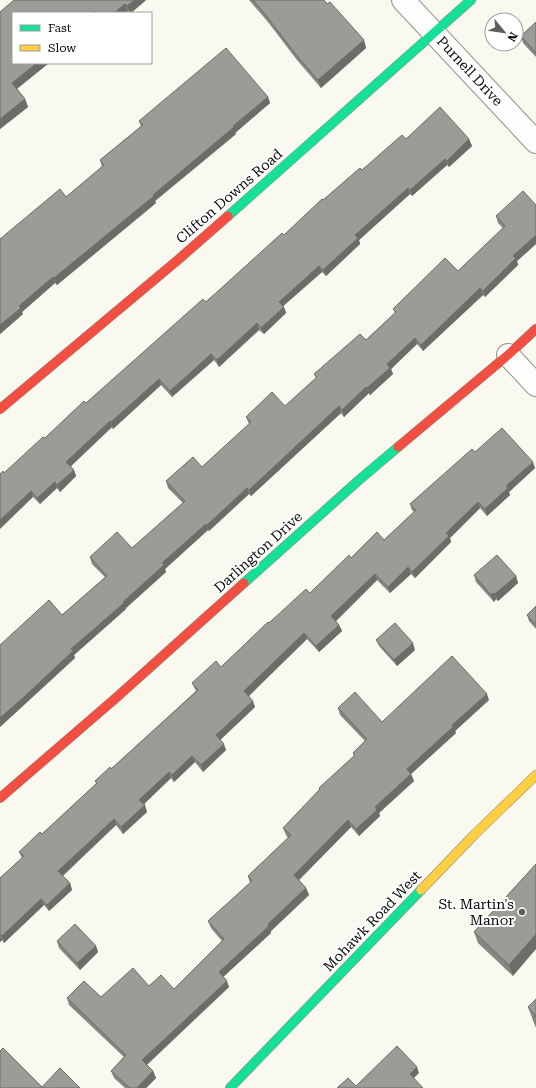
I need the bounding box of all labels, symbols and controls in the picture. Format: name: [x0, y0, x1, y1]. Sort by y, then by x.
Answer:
legend: [12, 12, 152, 64]
north arrow: [484, 12, 524, 52]
text: Fast: [48, 21, 72, 35]
text: N: [504, 30, 520, 44]
street label: Purnell Drive: [434, 33, 506, 109]
text: Slow: [48, 41, 76, 55]
street label: Clifton Downs Road: [173, 146, 285, 246]
street label: Darlington Drive: [211, 508, 306, 596]
street label: Mohawk Road West: [320, 868, 424, 974]
place label: St. Martin's Manor: [438, 896, 514, 928]
marker: St. Martin's Manor: [517, 907, 527, 917]

